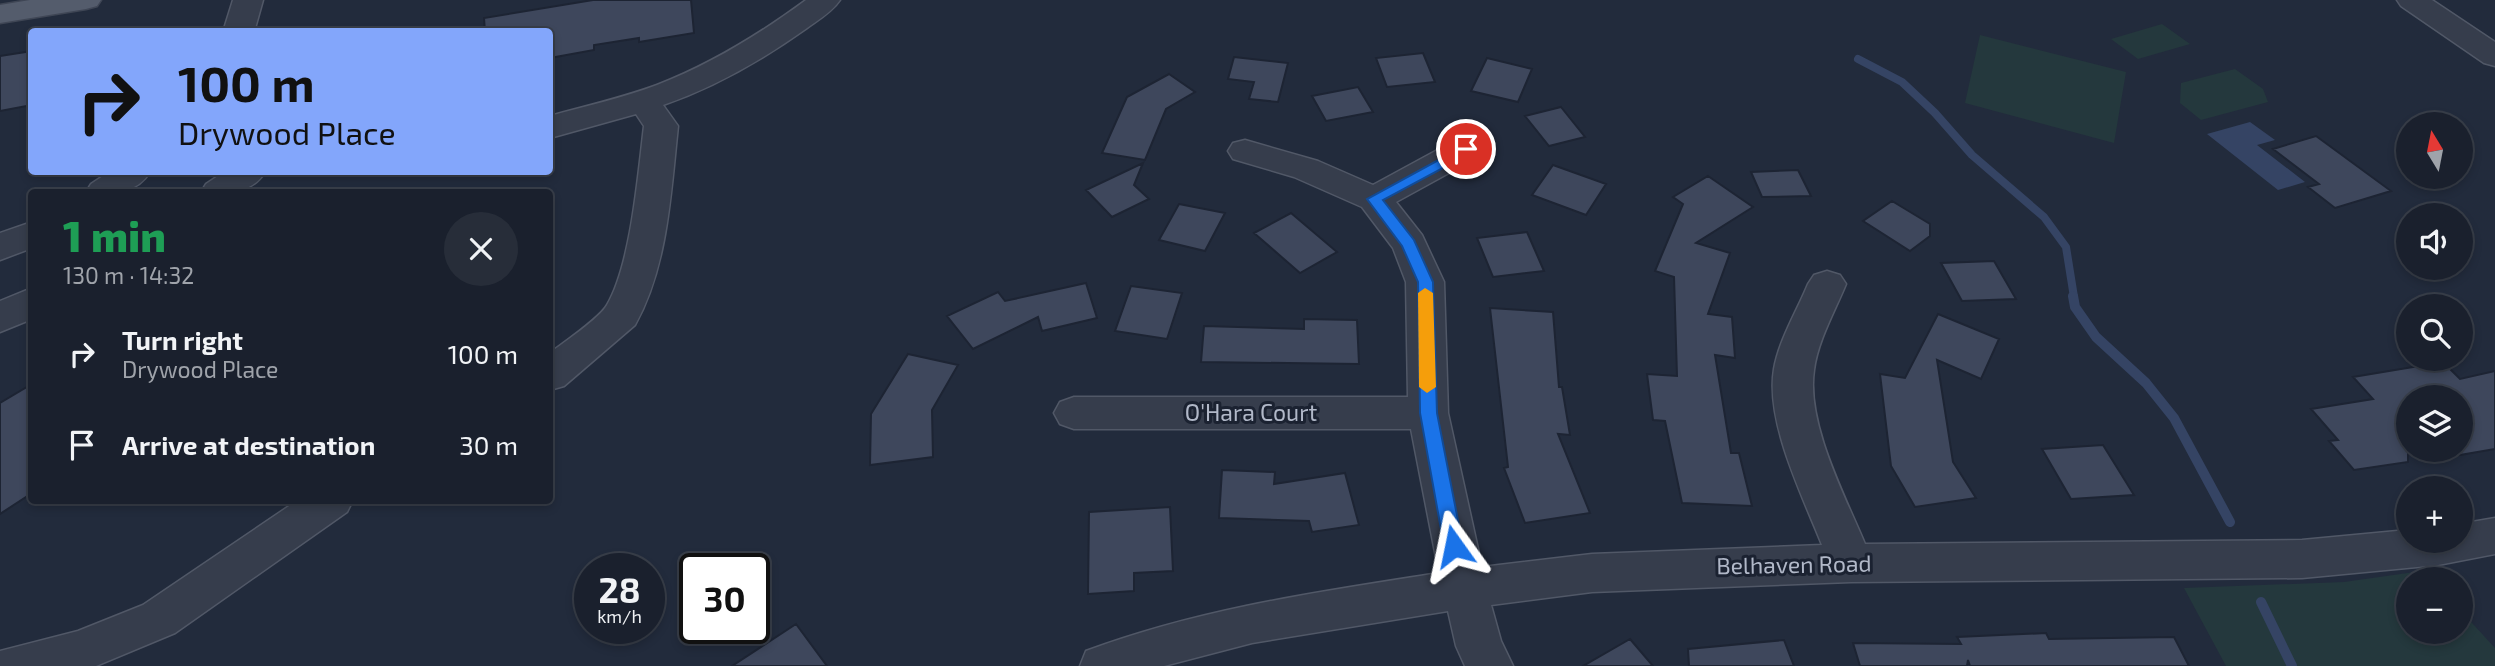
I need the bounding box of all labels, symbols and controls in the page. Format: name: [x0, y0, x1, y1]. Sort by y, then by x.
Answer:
text: 100 m: [178, 53, 315, 112]
icon: right: [63, 56, 154, 147]
north arrow: [2396, 112, 2473, 189]
map controls: [2396, 112, 2473, 644]
text: Drywood Place: [178, 113, 396, 151]
pin: [1436, 119, 1496, 179]
icon: arrive: [1447, 130, 1485, 168]
button: sound: [2396, 203, 2473, 280]
text: 1 min: [63, 210, 166, 260]
button: close: [444, 212, 518, 286]
text: 130 m · 14:32: [63, 261, 194, 289]
button: search: [2396, 294, 2473, 371]
text: Turn right: [122, 324, 243, 355]
icon: right: [63, 335, 101, 373]
text: 100 m: [448, 338, 518, 369]
text: Drywood Place: [122, 355, 278, 383]
button: layers: [2396, 385, 2473, 462]
street label: O'Hara Court: [1185, 398, 1317, 426]
icon: arrive: [63, 426, 101, 464]
text: Arrive at destination: [122, 429, 375, 460]
text: 30 m: [459, 429, 518, 460]
button: +: [2396, 476, 2473, 553]
position arrow: [1417, 509, 1491, 583]
street label: Belhaven Road: [1716, 549, 1872, 579]
speed limit sign: 30: [679, 553, 770, 644]
button: −: [2396, 567, 2473, 644]
text: 28: [598, 568, 641, 610]
text: km/h: [597, 605, 642, 627]

